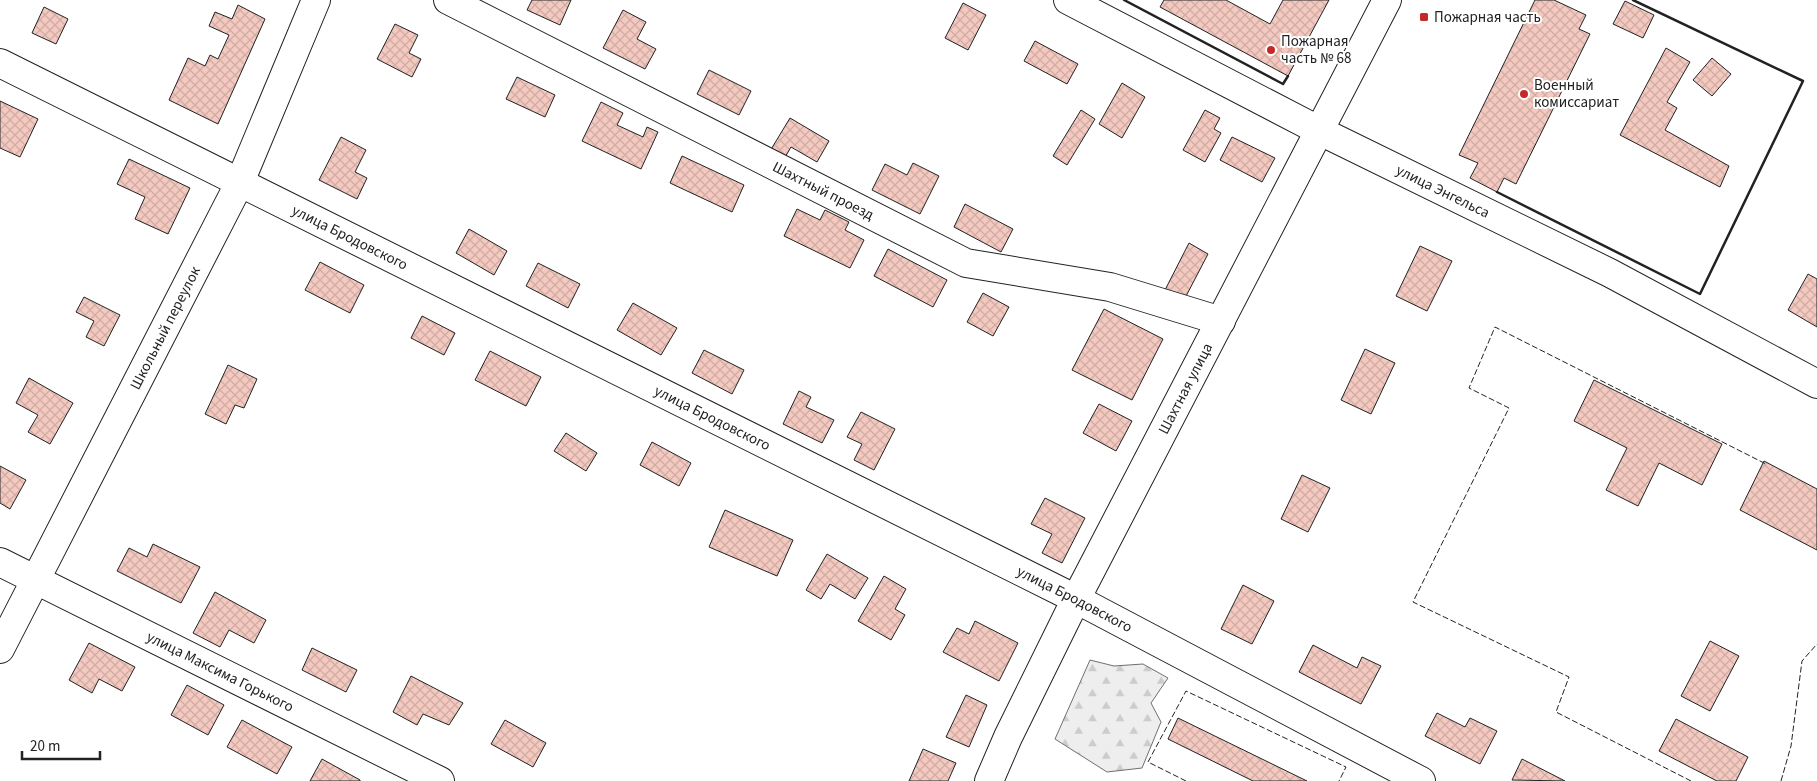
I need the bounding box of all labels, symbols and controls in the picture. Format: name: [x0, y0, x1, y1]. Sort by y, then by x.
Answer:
place label: Пожарная часть: [1434, 7, 1541, 28]
marker: Пожарная часть: [1418, 11, 1430, 23]
place label: Пожарная часть № 68: [1281, 31, 1352, 69]
marker: Пожарная часть № 68: [1265, 44, 1277, 56]
place label: Военный комиссариат: [1534, 75, 1619, 113]
marker: Военный комиссариат: [1518, 88, 1530, 100]
street label: Шахтный проезд: [769, 156, 878, 225]
street label: улица Энгельса: [1393, 159, 1493, 223]
street label: улица Бродовского: [288, 200, 412, 275]
street label: Школьный переулок: [125, 262, 206, 393]
street label: Шахтная улица: [1153, 339, 1218, 438]
street label: улица Бродовского: [651, 380, 774, 456]
street label: улица Бродовского: [1013, 561, 1136, 637]
street label: улица Максима Горького: [143, 626, 297, 717]
scale bar: [22, 728, 100, 760]
text: 20 m: [30, 736, 60, 757]

